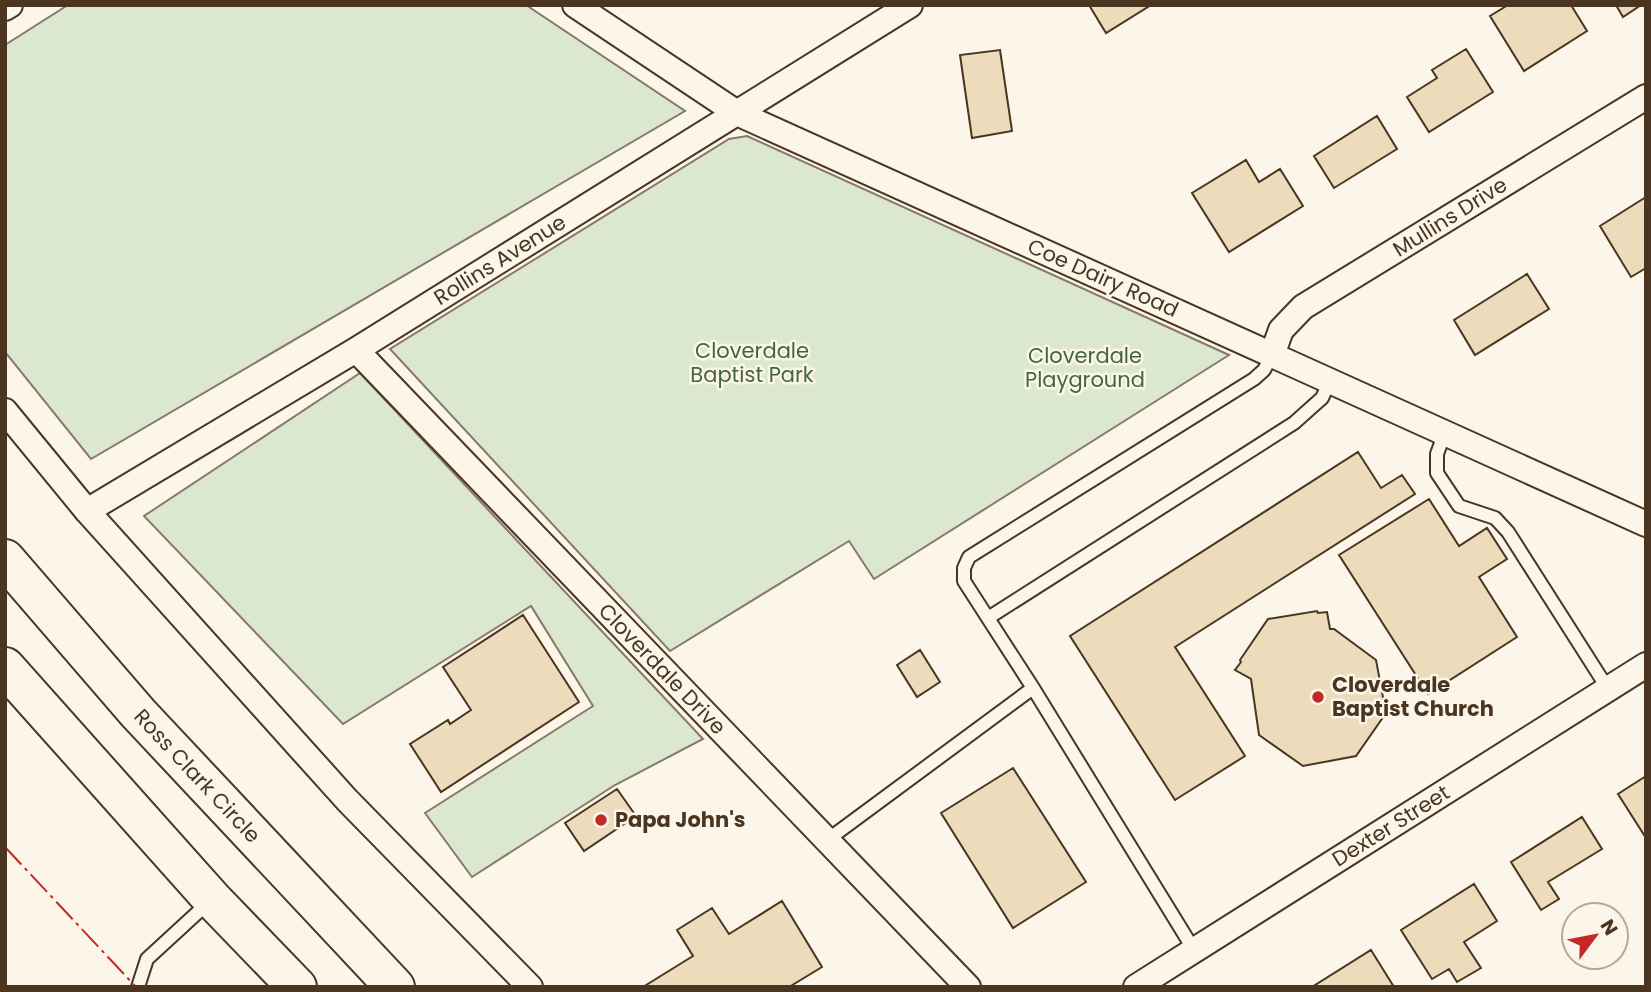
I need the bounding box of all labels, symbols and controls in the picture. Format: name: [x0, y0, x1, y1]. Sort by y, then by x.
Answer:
street label: Mullins Drive: [1387, 170, 1512, 263]
street label: Rollins Avenue: [428, 207, 571, 312]
street label: Coe Dairy Road: [1023, 231, 1183, 324]
park label: Cloverdale Baptist Park: [690, 336, 814, 389]
park label: Cloverdale Playground: [1025, 341, 1145, 394]
street label: Cloverdale Drive: [592, 597, 733, 741]
place label: Cloverdale Baptist Church: [1332, 670, 1494, 723]
marker: Cloverdale Baptist Church: [1310, 689, 1326, 705]
street label: Ross Clark Circle: [128, 702, 267, 849]
street label: Dexter Street: [1326, 778, 1455, 873]
place label: Papa John's: [615, 805, 746, 834]
marker: Papa John's: [593, 812, 609, 828]
north arrow: [1560, 901, 1630, 971]
text: N: [1594, 914, 1624, 940]

